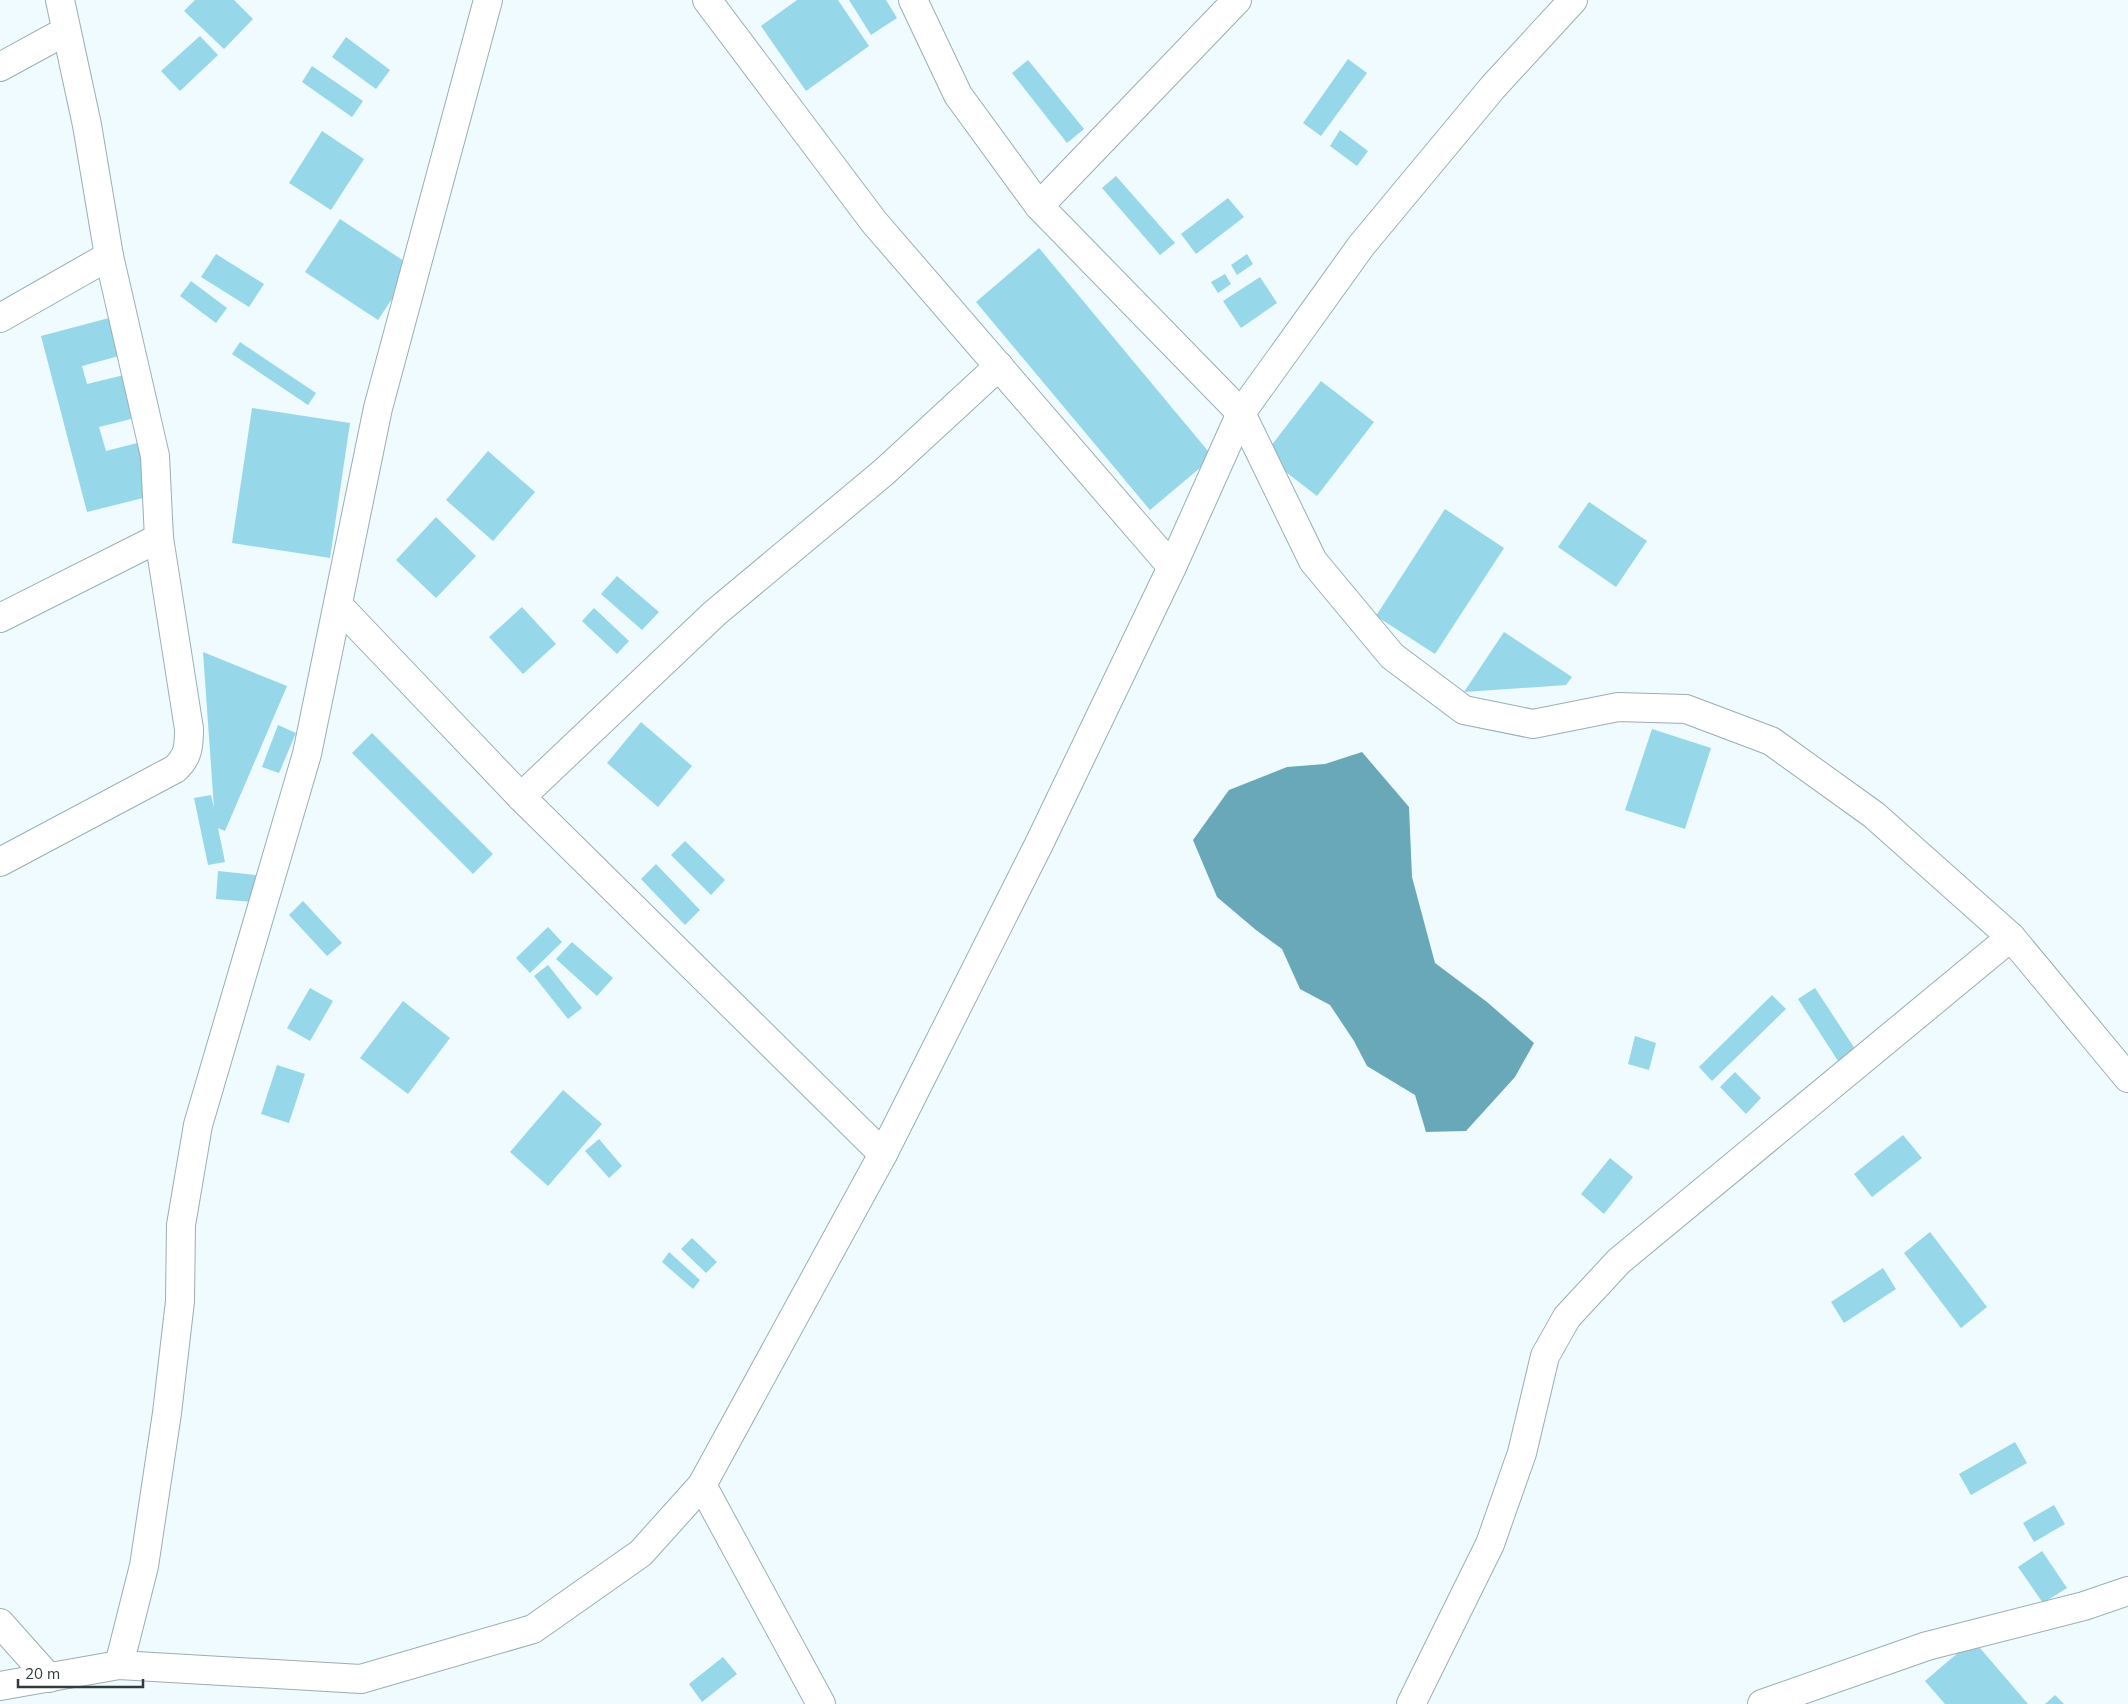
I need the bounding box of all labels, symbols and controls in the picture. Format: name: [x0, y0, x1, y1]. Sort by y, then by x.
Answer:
scale bar: [18, 1656, 142, 1688]
text: 20 m: [25, 1664, 60, 1683]

